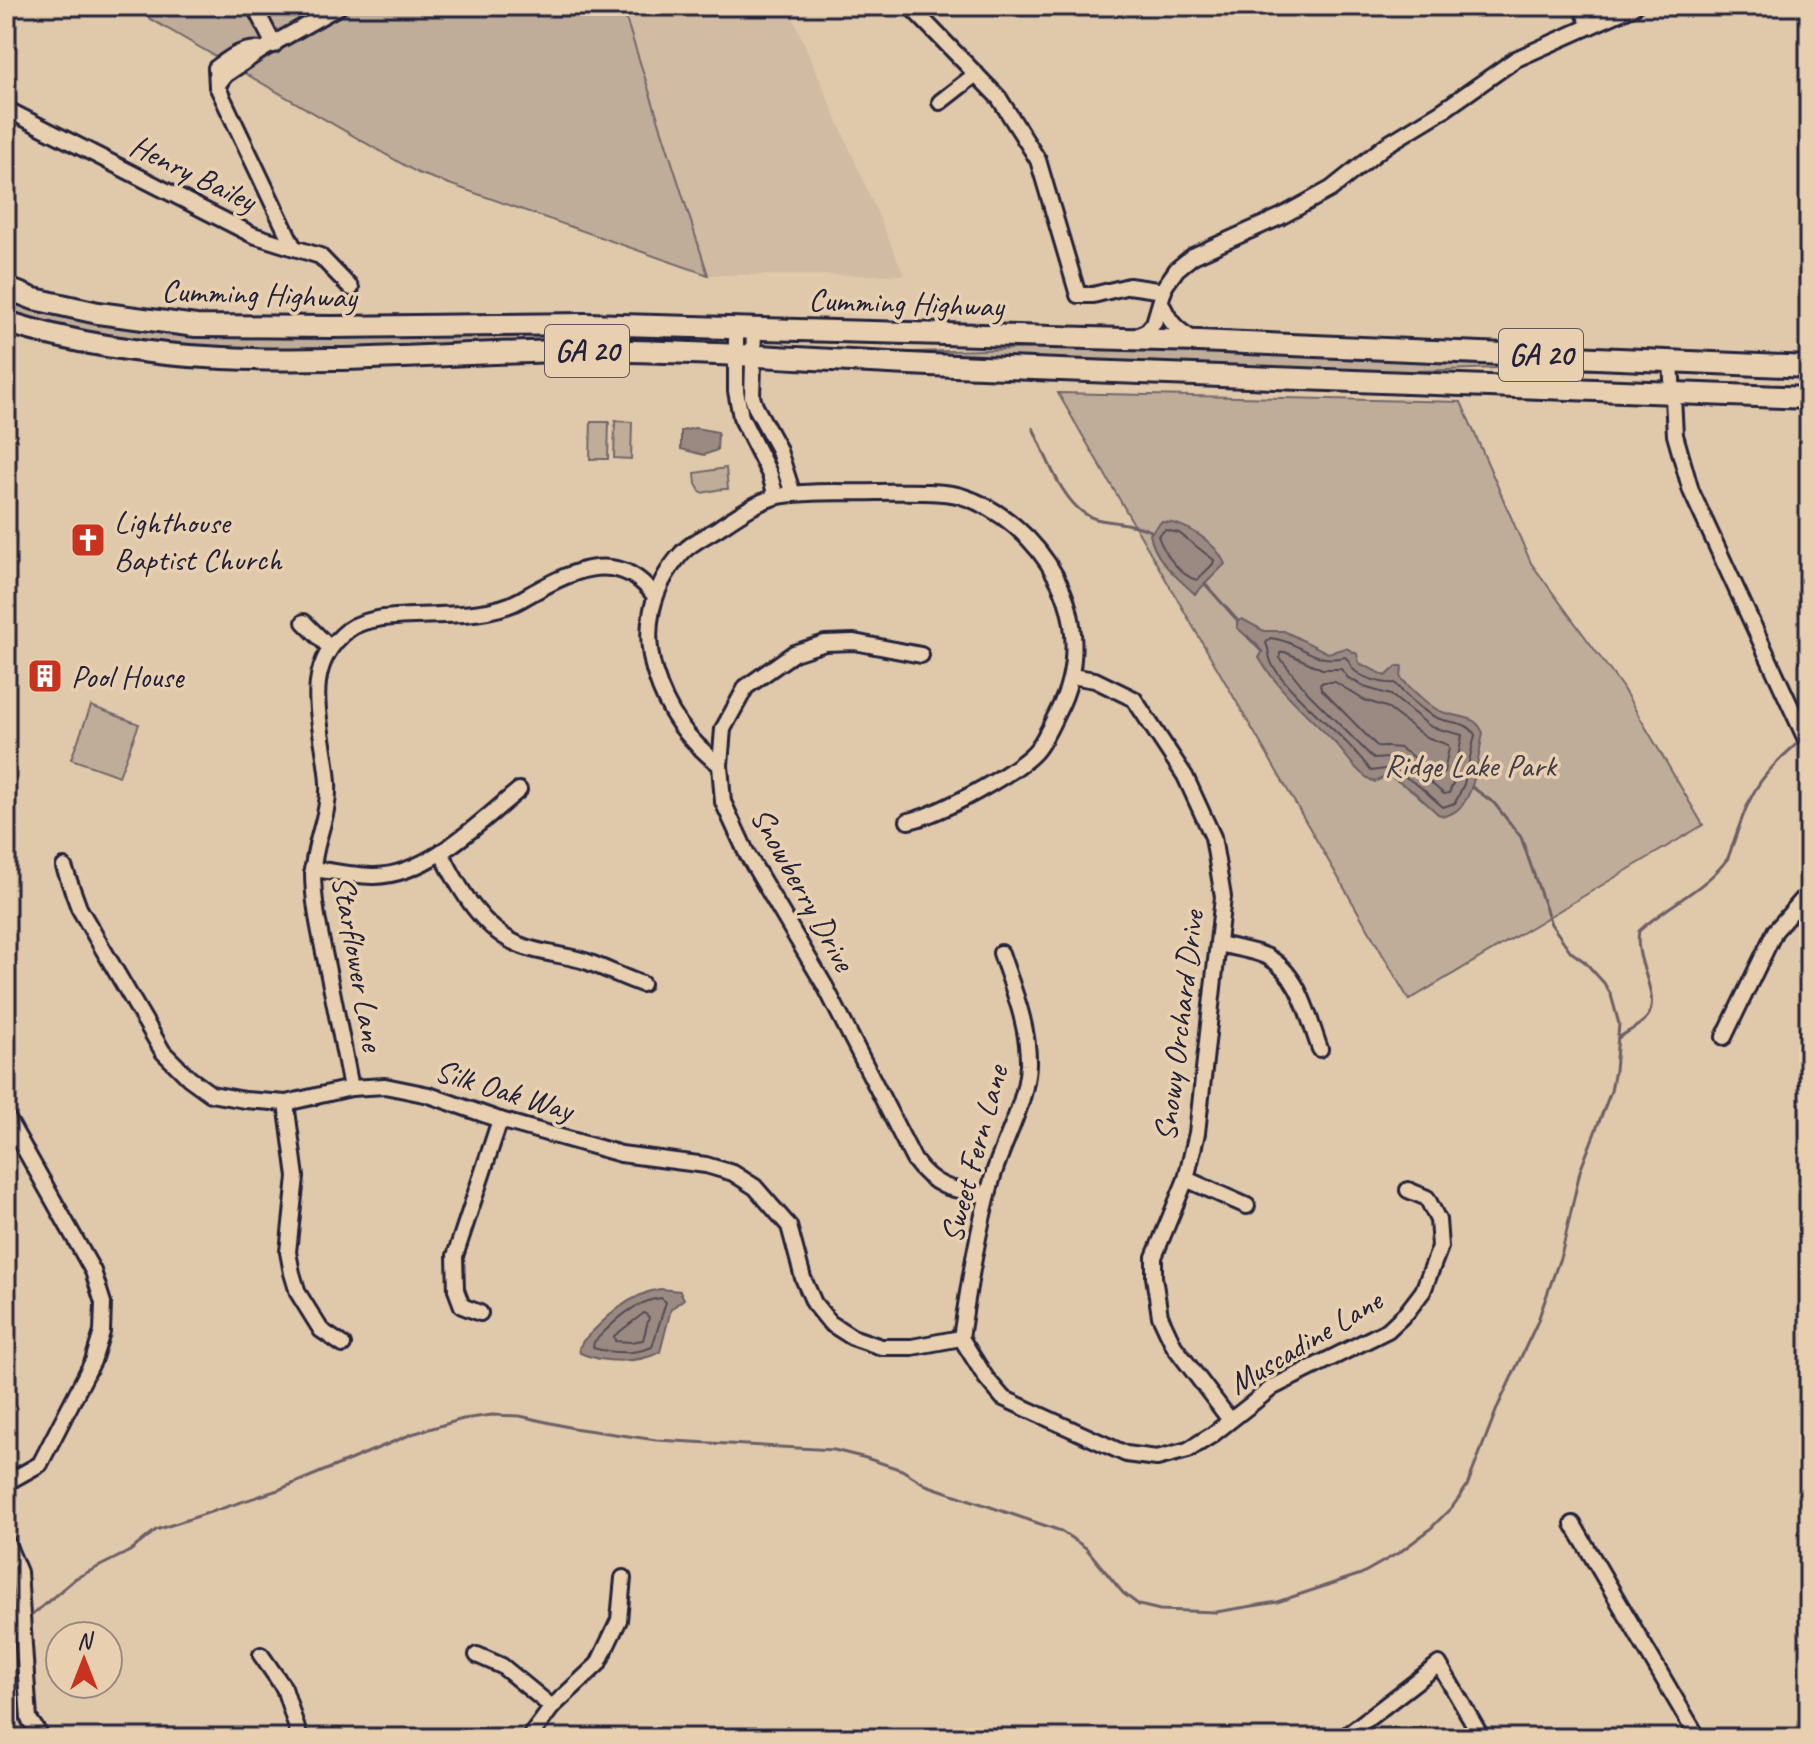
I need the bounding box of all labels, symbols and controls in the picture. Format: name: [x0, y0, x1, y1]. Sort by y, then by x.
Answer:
street label: Henry Bailey: [123, 125, 264, 222]
street label: Cumming Highway: [161, 270, 359, 318]
street label: Cumming Highway: [808, 279, 1006, 327]
road number: GA 20: [545, 325, 629, 377]
road number: GA 20: [1499, 329, 1583, 381]
place label: Lighthouse Baptist Church: [114, 502, 283, 580]
church icon: Lighthouse Baptist Church: [69, 521, 107, 559]
place label: Pool House: [71, 656, 186, 697]
building icon: Pool House: [26, 657, 64, 695]
park label: Ridge Lake Park: [1384, 745, 1558, 786]
street label: Snowberry Drive: [741, 800, 866, 980]
street label: Starflower Lane: [322, 872, 394, 1056]
street label: Snowy Orchard Drive: [1145, 906, 1214, 1144]
street label: Silk Oak Way: [430, 1050, 581, 1131]
street label: Sweet Fern Lane: [931, 1058, 1018, 1247]
street label: Muscadine Lane: [1221, 1279, 1391, 1404]
north arrow: [44, 1620, 124, 1700]
text: N: [77, 1627, 94, 1655]

